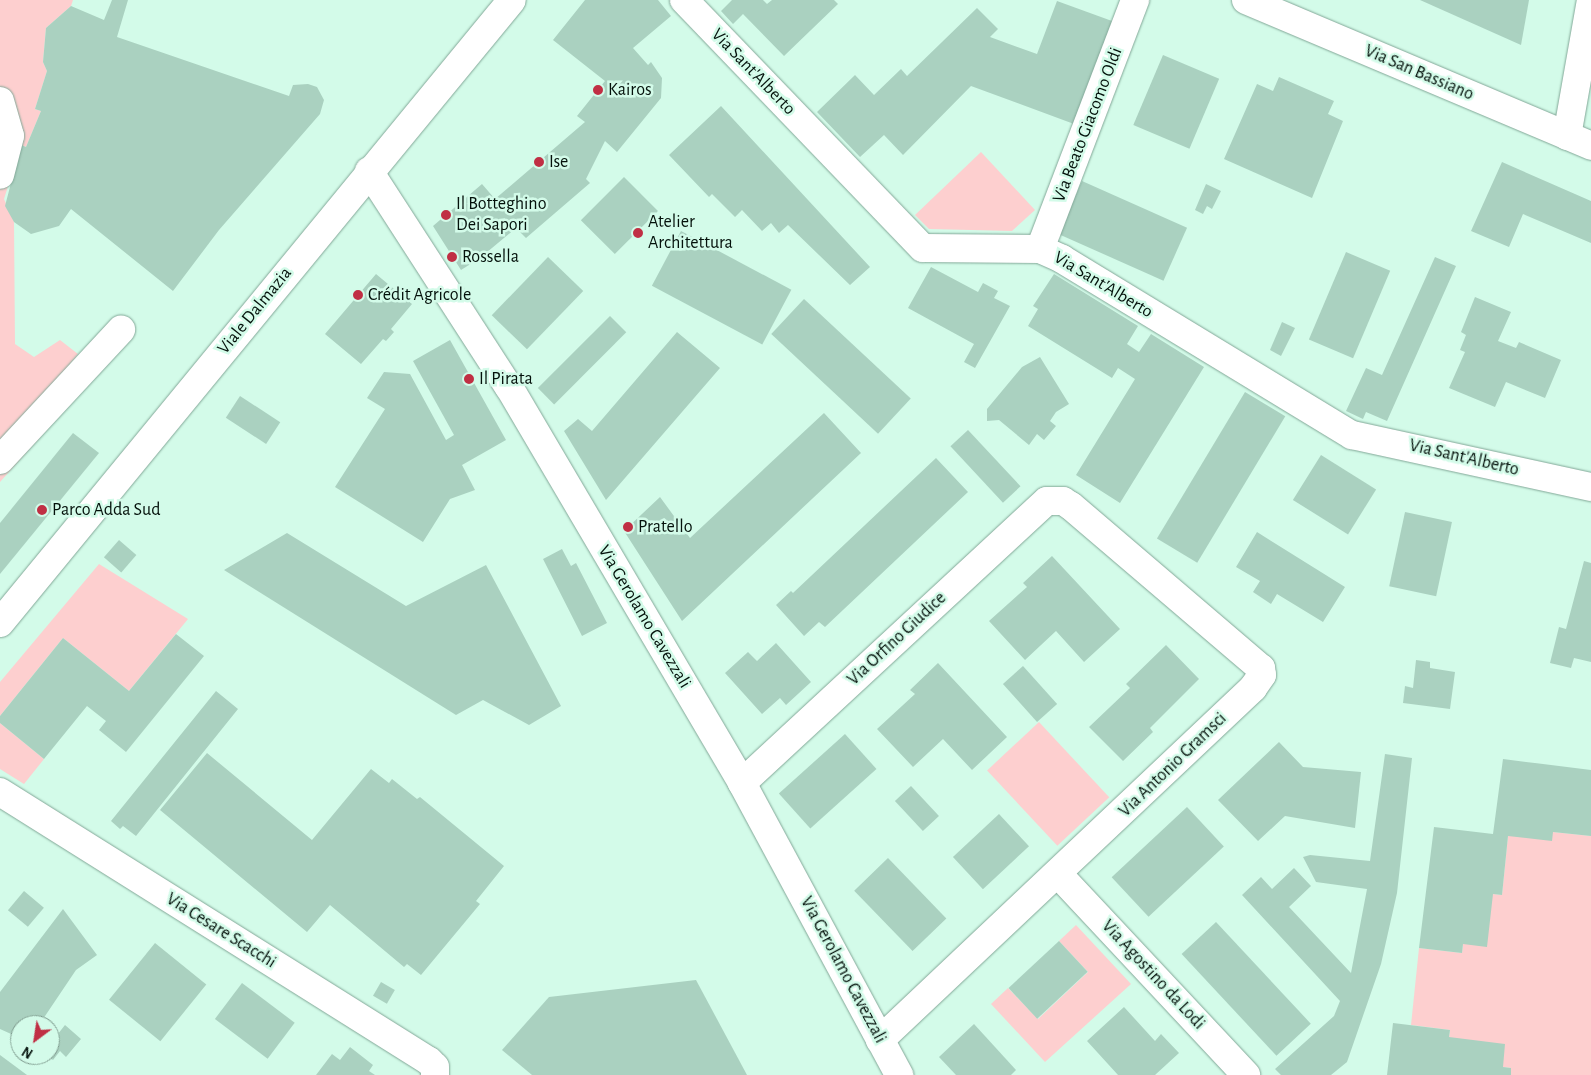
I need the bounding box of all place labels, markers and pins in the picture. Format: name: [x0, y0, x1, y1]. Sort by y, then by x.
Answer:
place label: Kairos: [608, 79, 652, 101]
marker: Kairos: [592, 84, 604, 96]
place label: Ise: [549, 151, 568, 173]
marker: Ise: [533, 156, 545, 168]
place label: Il Botteghino Dei Sapori: [456, 194, 546, 236]
marker: Il Botteghino Dei Sapori: [440, 209, 452, 221]
place label: Atelier Architettura: [648, 212, 733, 254]
marker: Atelier Architettura: [632, 227, 644, 239]
place label: Rossella: [462, 246, 519, 268]
marker: Rossella: [446, 251, 458, 263]
place label: Crédit Agricole: [368, 284, 471, 306]
marker: Crédit Agricole: [352, 289, 364, 301]
place label: Il Pirata: [479, 368, 533, 390]
marker: Il Pirata: [463, 373, 475, 385]
place label: Parco Adda Sud: [52, 499, 161, 521]
marker: Parco Adda Sud: [36, 504, 48, 516]
place label: Pratello: [638, 516, 693, 538]
marker: Pratello: [622, 521, 634, 533]

